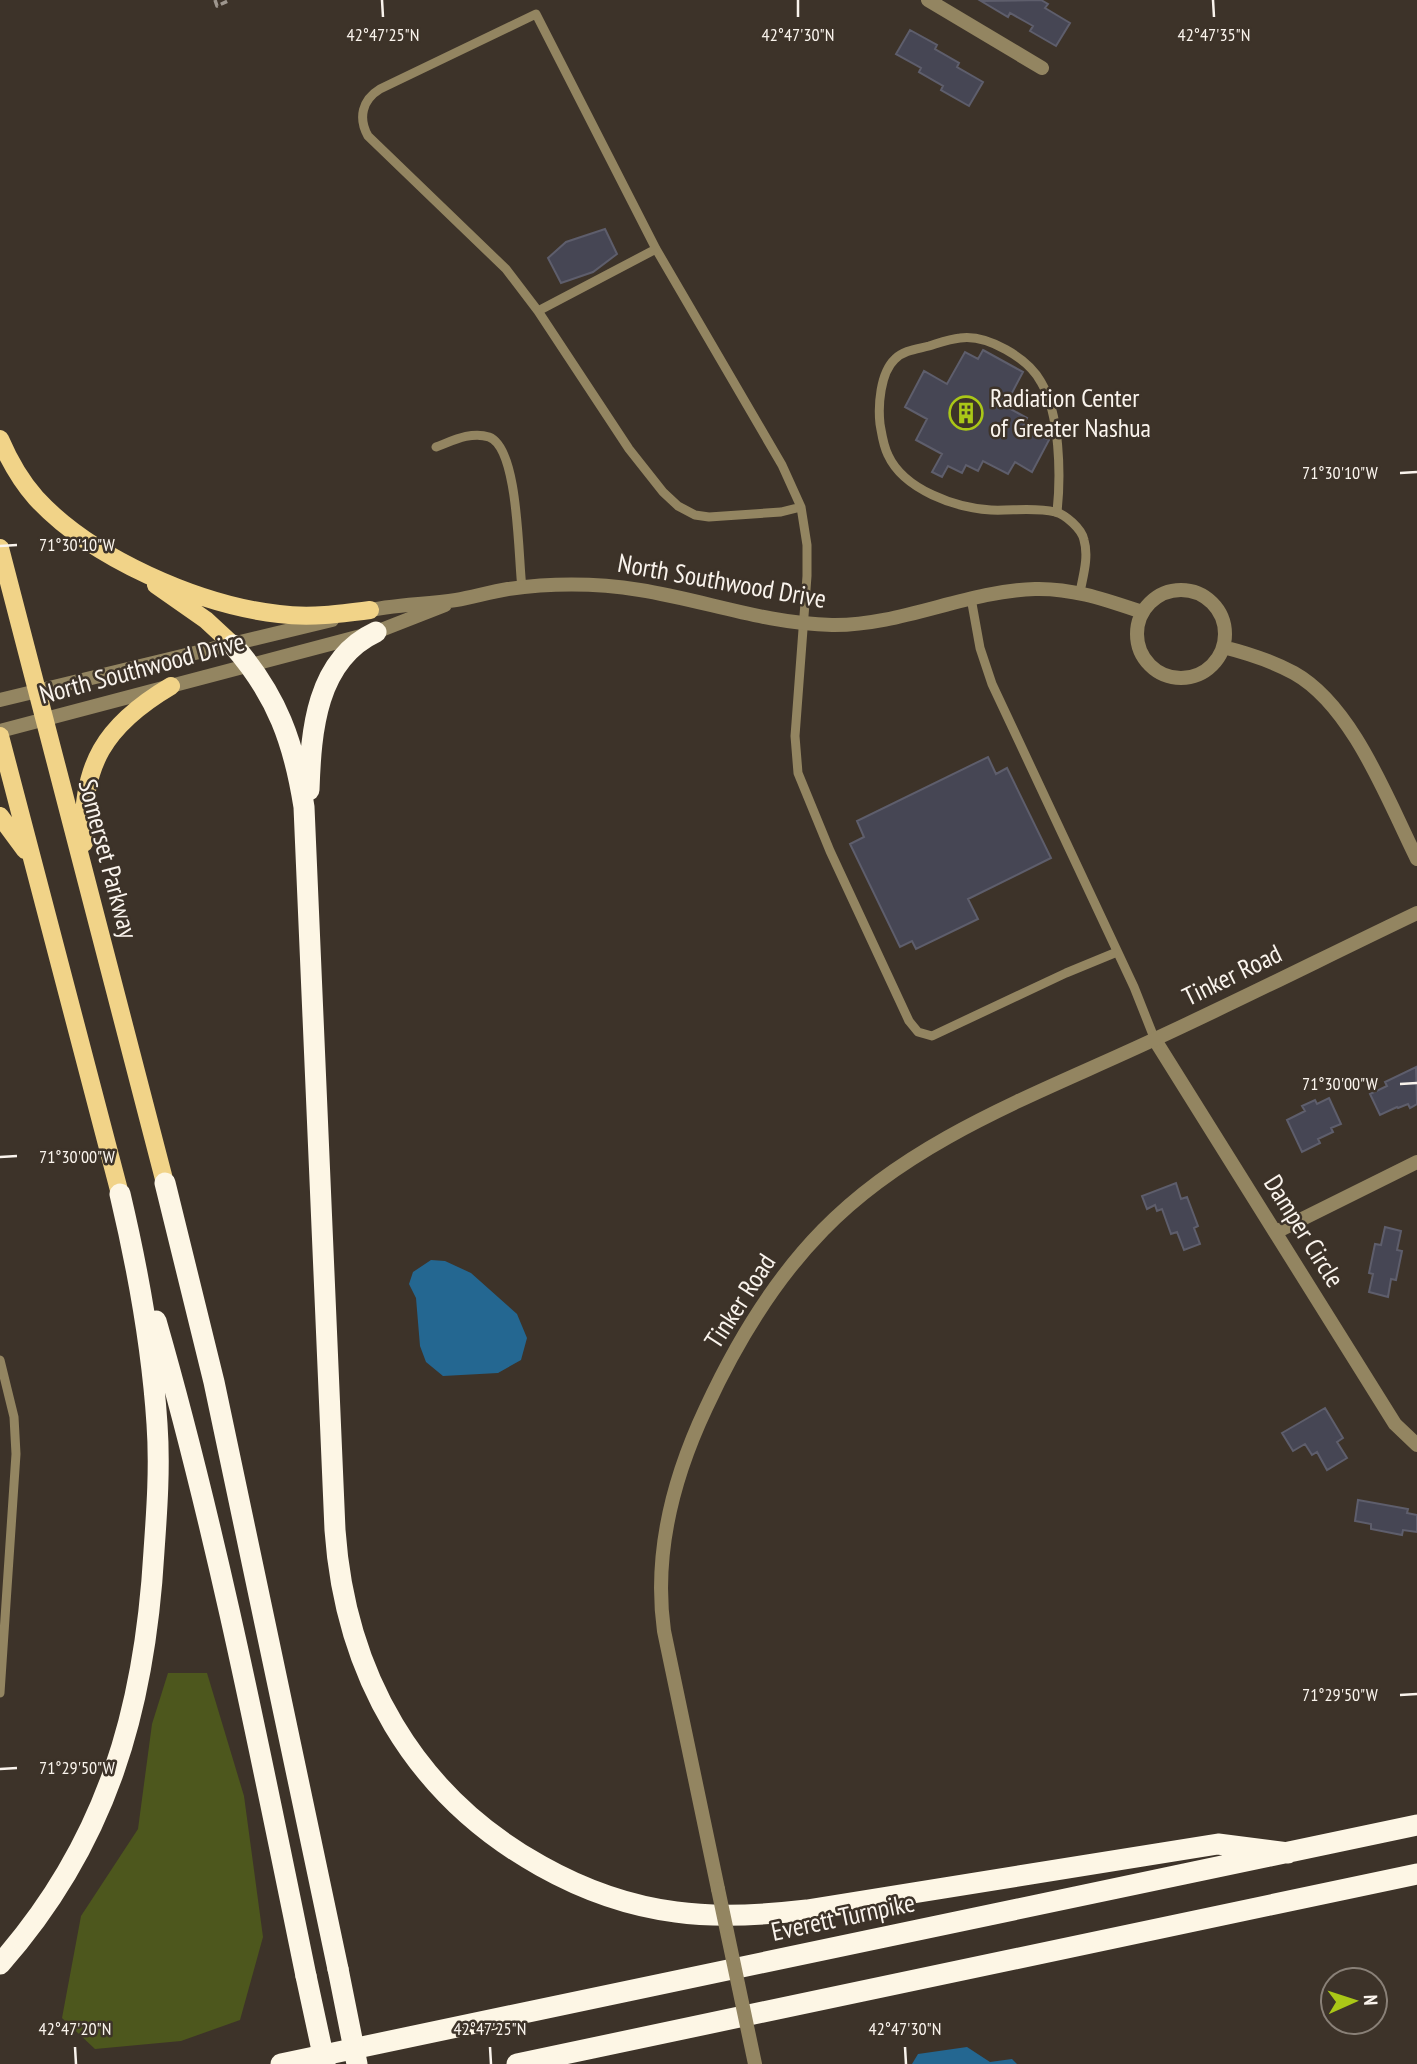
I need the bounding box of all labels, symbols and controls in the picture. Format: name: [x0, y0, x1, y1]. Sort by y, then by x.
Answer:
text: 42°47'25"N: [347, 23, 419, 46]
text: 42°47'30"N: [762, 23, 834, 46]
text: 42°47'35"N: [1178, 23, 1250, 46]
place label: Radiation Center of Greater Nashua: [990, 381, 1151, 444]
building icon: Radiation Center of Greater Nashua: [947, 394, 985, 432]
text: 71°30'10"W: [1302, 461, 1378, 484]
text: 71°30'10"W: [39, 533, 115, 556]
street label: North Southwood Drive: [615, 546, 829, 615]
street label: North Southwood Drive: [36, 624, 248, 711]
street label: Somerset Parkway: [71, 776, 146, 942]
street label: Tinker Road: [1177, 936, 1287, 1013]
text: 71°30'00"W: [1302, 1072, 1378, 1095]
text: 71°30'00"W: [39, 1145, 115, 1168]
street label: Damper Circle: [1257, 1168, 1352, 1293]
street label: Tinker Road: [697, 1247, 782, 1354]
text: 71°29'50"W: [1302, 1683, 1378, 1706]
text: 71°29'50"W: [39, 1756, 115, 1779]
street label: Everett Turnpike: [768, 1885, 918, 1948]
north arrow: [1319, 1966, 1389, 2036]
text: N: [1359, 1994, 1383, 2006]
text: 42°47'20"N: [39, 2017, 111, 2040]
text: 42°47'25"N: [454, 2017, 526, 2040]
text: 42°47'30"N: [869, 2017, 941, 2040]

